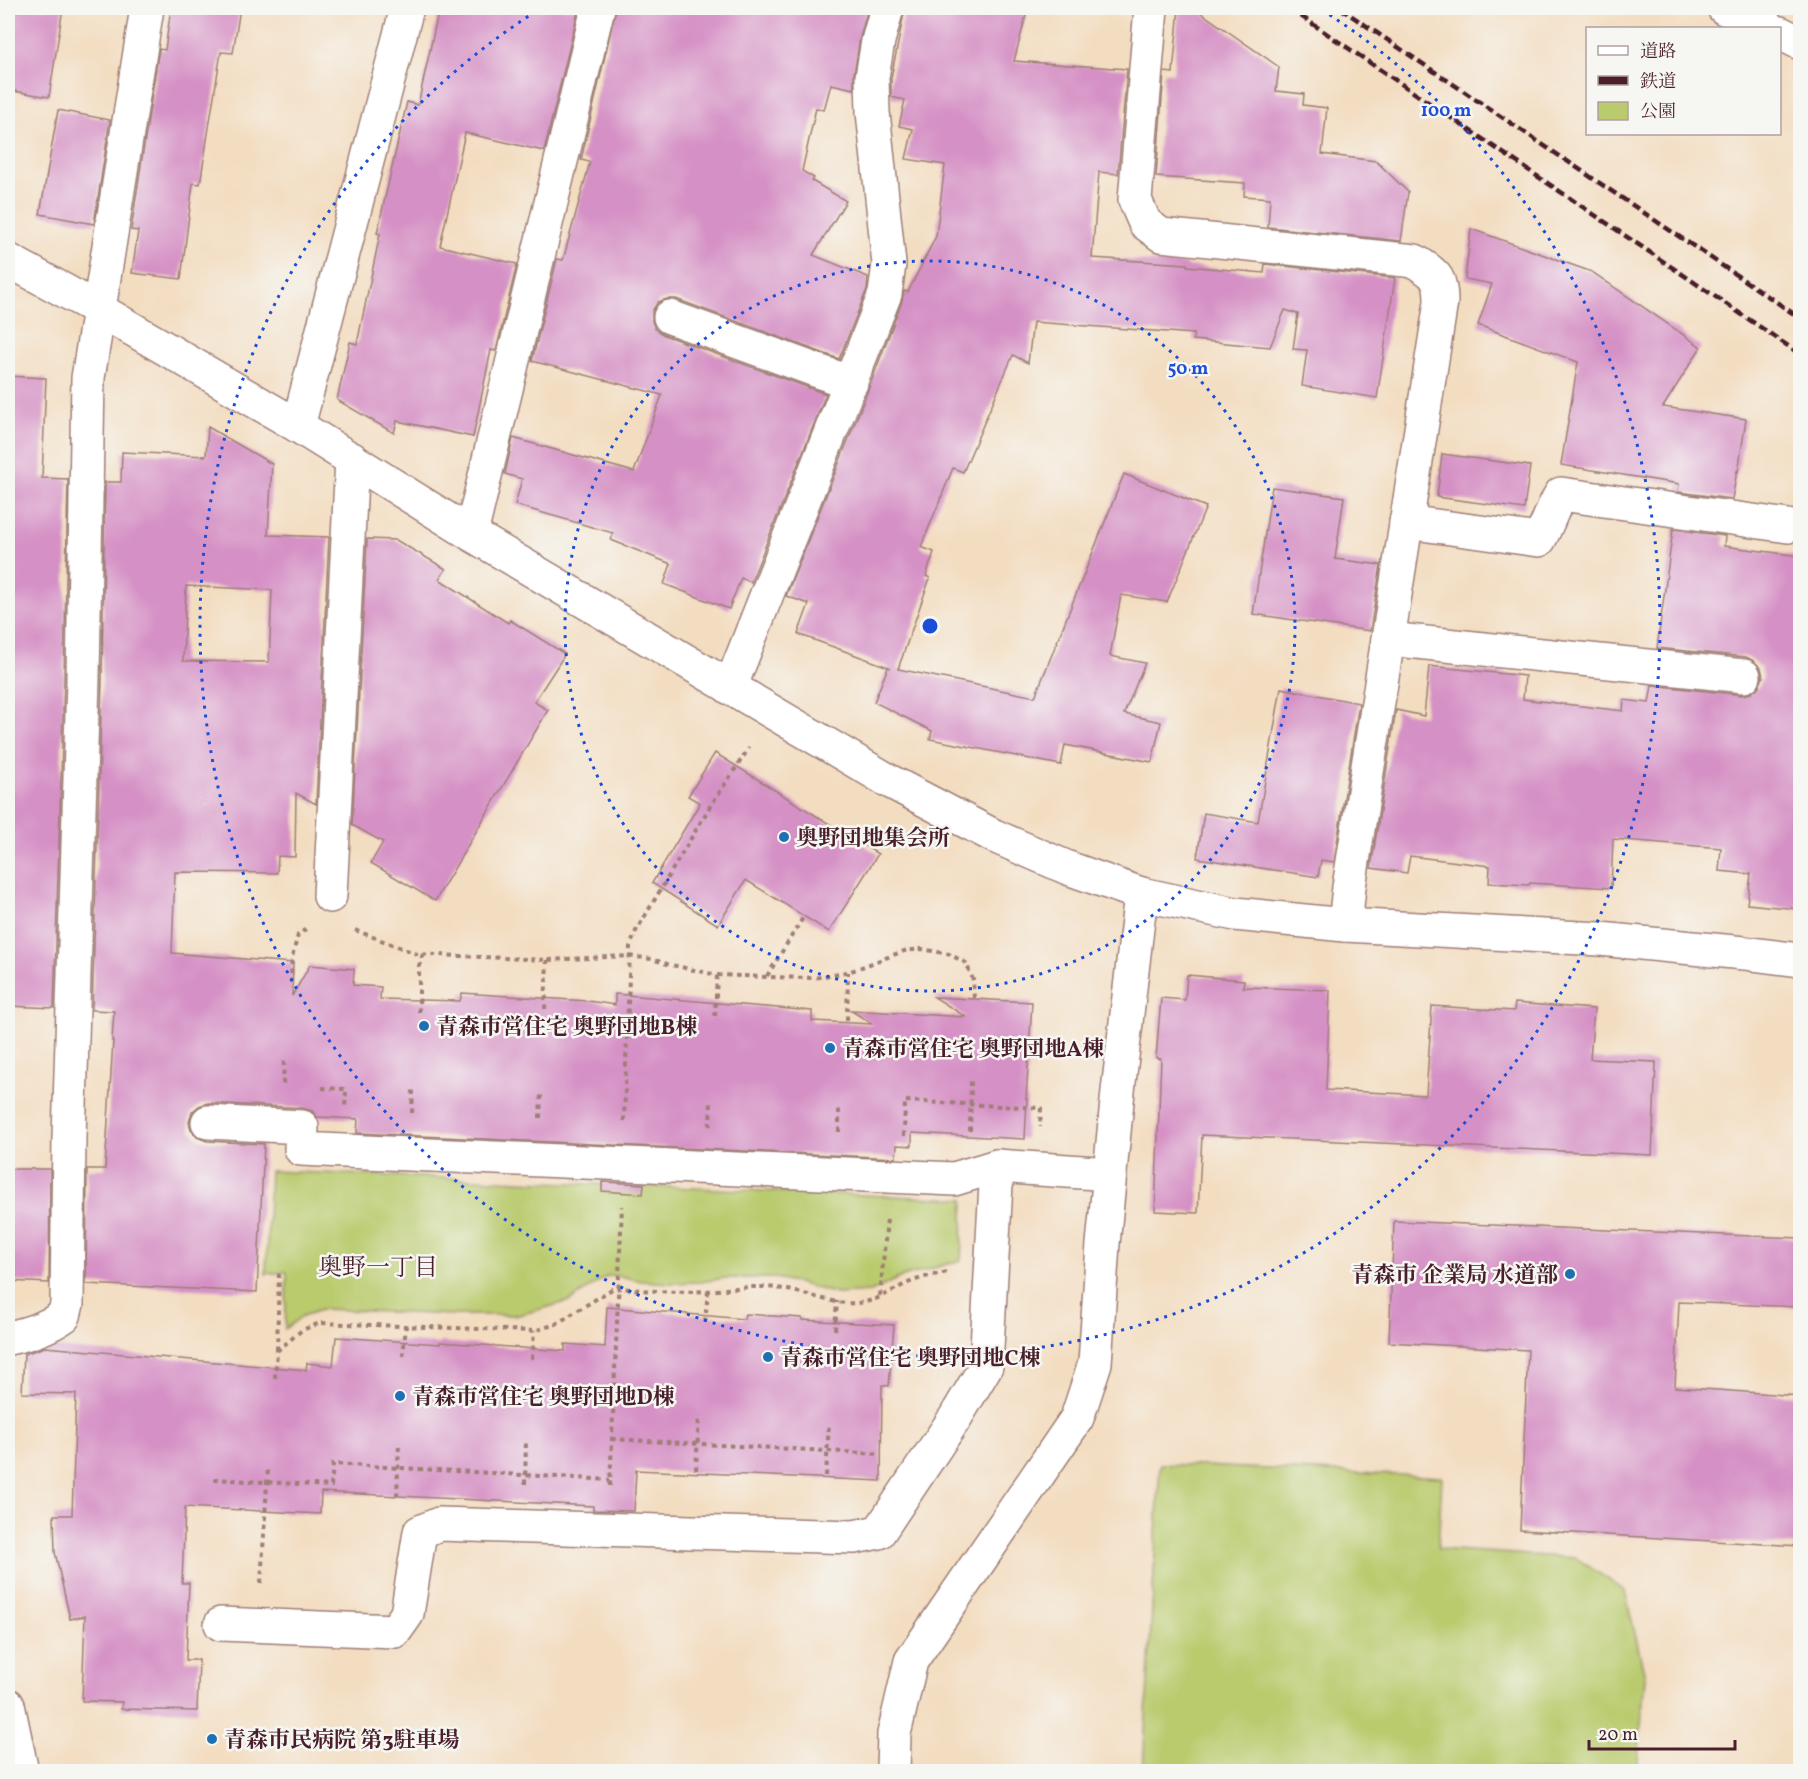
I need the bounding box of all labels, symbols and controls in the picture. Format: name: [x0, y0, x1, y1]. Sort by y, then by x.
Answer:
legend: [1586, 27, 1781, 135]
text: 道路: [1640, 40, 1676, 65]
text: 鉄道: [1640, 70, 1676, 95]
text: 100 m: [1421, 99, 1471, 124]
text: 公園: [1640, 100, 1676, 125]
text: 50 m: [1168, 357, 1208, 382]
centre of rings: [920, 616, 940, 636]
place label: 奥野団地集会所: [796, 824, 950, 855]
marker: 奥野団地集会所: [777, 830, 791, 844]
place label: 青森市営住宅 奥野団地B棟: [436, 1013, 697, 1044]
marker: 青森市営住宅 奥野団地B棟: [417, 1019, 431, 1033]
place label: 青森市営住宅 奥野団地A棟: [842, 1035, 1104, 1066]
marker: 青森市営住宅 奥野団地A棟: [823, 1041, 837, 1055]
district label: 奥野一丁目: [318, 1252, 438, 1286]
place label: 青森市 企業局 水道部: [1351, 1261, 1558, 1292]
marker: 青森市 企業局 水道部: [1563, 1267, 1577, 1281]
place label: 青森市営住宅 奥野団地C棟: [780, 1344, 1041, 1375]
marker: 青森市営住宅 奥野団地C棟: [761, 1350, 775, 1364]
place label: 青森市営住宅 奥野団地D棟: [412, 1383, 675, 1414]
marker: 青森市営住宅 奥野団地D棟: [393, 1389, 407, 1403]
scale bar: [1589, 1713, 1734, 1751]
text: 20 m: [1598, 1723, 1638, 1748]
place label: 青森市民病院 第3駐車場: [224, 1726, 460, 1757]
marker: 青森市民病院 第3駐車場: [205, 1732, 219, 1746]

